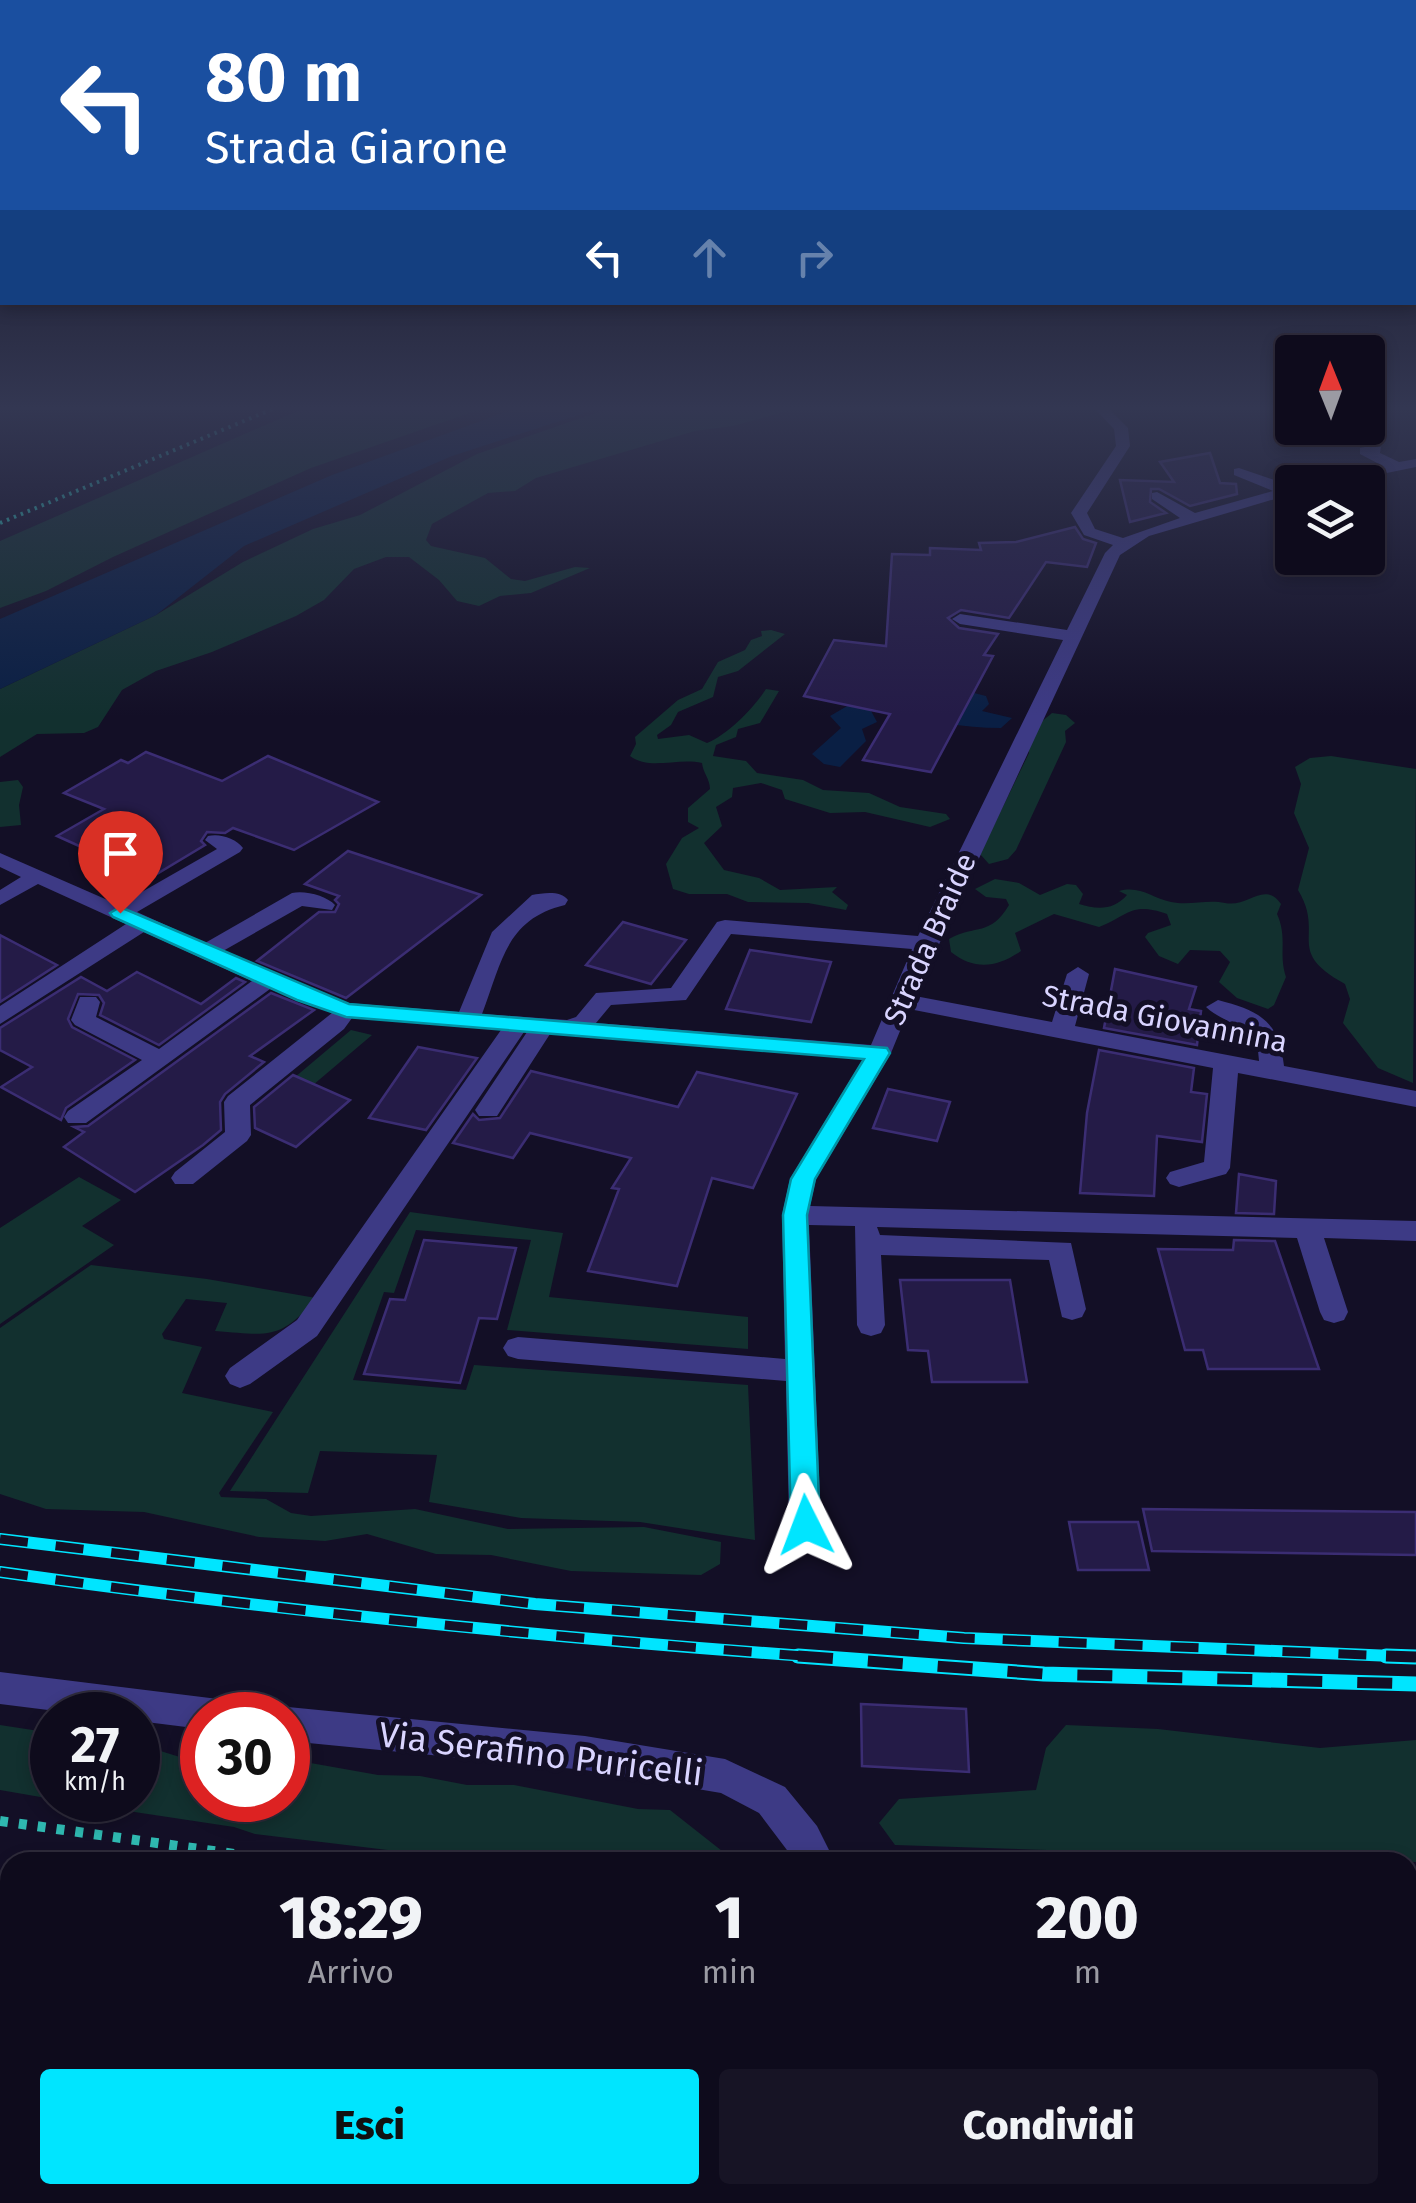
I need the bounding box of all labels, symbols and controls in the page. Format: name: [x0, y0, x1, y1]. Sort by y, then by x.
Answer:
text: 80 m: [205, 36, 362, 120]
icon: left: [40, 40, 170, 170]
text: Strada Giarone: [205, 121, 508, 175]
icon: left: [577, 230, 632, 285]
icon: ahead: [682, 230, 737, 285]
icon: right: [787, 230, 842, 285]
north arrow: [1275, 335, 1385, 445]
map controls: [1275, 335, 1385, 575]
button: layers: [1275, 465, 1385, 575]
pin: [78, 811, 163, 914]
icon: arrive: [93, 826, 148, 881]
street label: Strada Braide: [876, 848, 984, 1030]
street label: Strada Giovannina: [1039, 978, 1291, 1060]
position arrow: [754, 1473, 858, 1577]
speed limit sign: 30: [180, 1692, 310, 1822]
street label: Via Serafino Puricelli: [377, 1713, 705, 1795]
text: 27: [71, 1715, 119, 1775]
text: km/h: [64, 1767, 126, 1797]
text: 18:29: [279, 1882, 422, 1954]
text: 1: [715, 1882, 743, 1954]
text: 200: [1036, 1882, 1139, 1954]
text: Arrivo: [308, 1953, 394, 1991]
text: min: [702, 1953, 757, 1991]
text: m: [1074, 1953, 1101, 1991]
button: Esci: [40, 2069, 699, 2184]
button: Condividi: [719, 2069, 1378, 2184]

